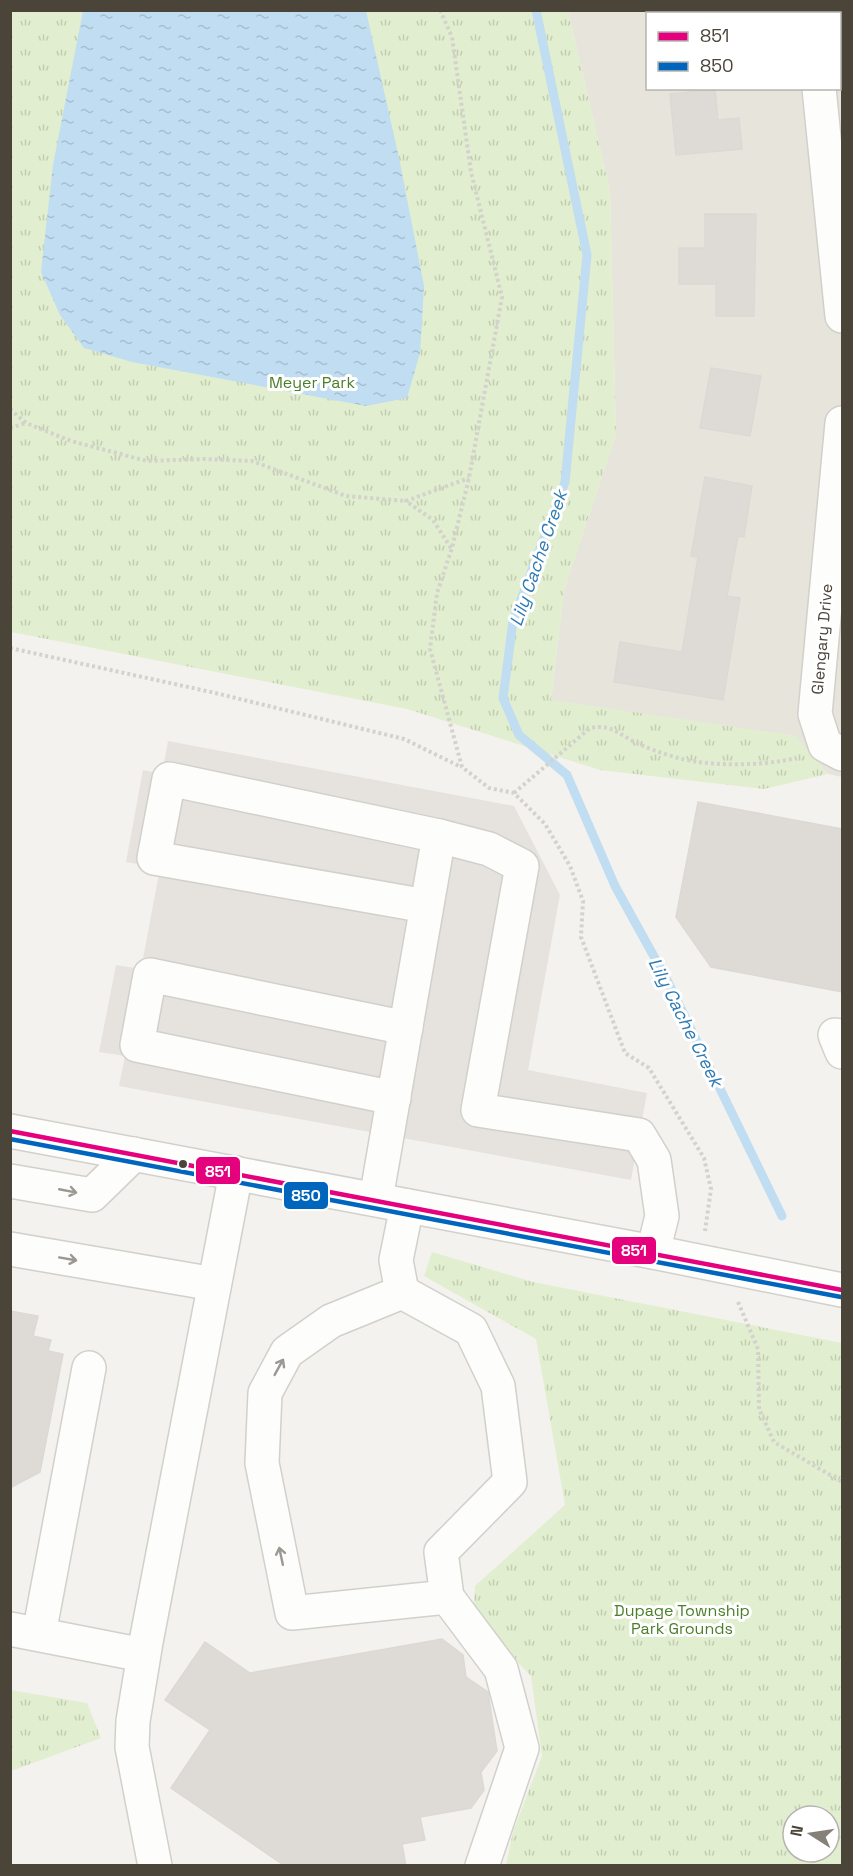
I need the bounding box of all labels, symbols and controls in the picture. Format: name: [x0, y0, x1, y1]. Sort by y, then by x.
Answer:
legend: [646, 12, 841, 90]
text: 851: [700, 24, 729, 47]
text: 850: [700, 54, 734, 77]
park label: Meyer Park: [269, 372, 355, 393]
water label: Lily Cache Creek: [504, 485, 573, 629]
street label: Glengary Drive: [807, 583, 837, 695]
water label: Lily Cache Creek: [644, 953, 730, 1093]
line badge: 851: [195, 1156, 241, 1185]
unlabelled marker: [177, 1158, 189, 1170]
text: 851: [205, 1161, 231, 1182]
line badge: 850: [283, 1181, 329, 1210]
text: 850: [291, 1185, 321, 1206]
one-way arrow: [58, 1186, 78, 1197]
line badge: 851: [611, 1236, 657, 1265]
text: 851: [621, 1240, 647, 1261]
one-way arrow: [58, 1253, 78, 1264]
one-way arrow: [274, 1358, 286, 1375]
one-way arrow: [274, 1546, 286, 1565]
park label: Dupage Township Park Grounds: [614, 1600, 750, 1639]
north arrow: [781, 1804, 841, 1864]
text: N: [785, 1824, 808, 1838]

